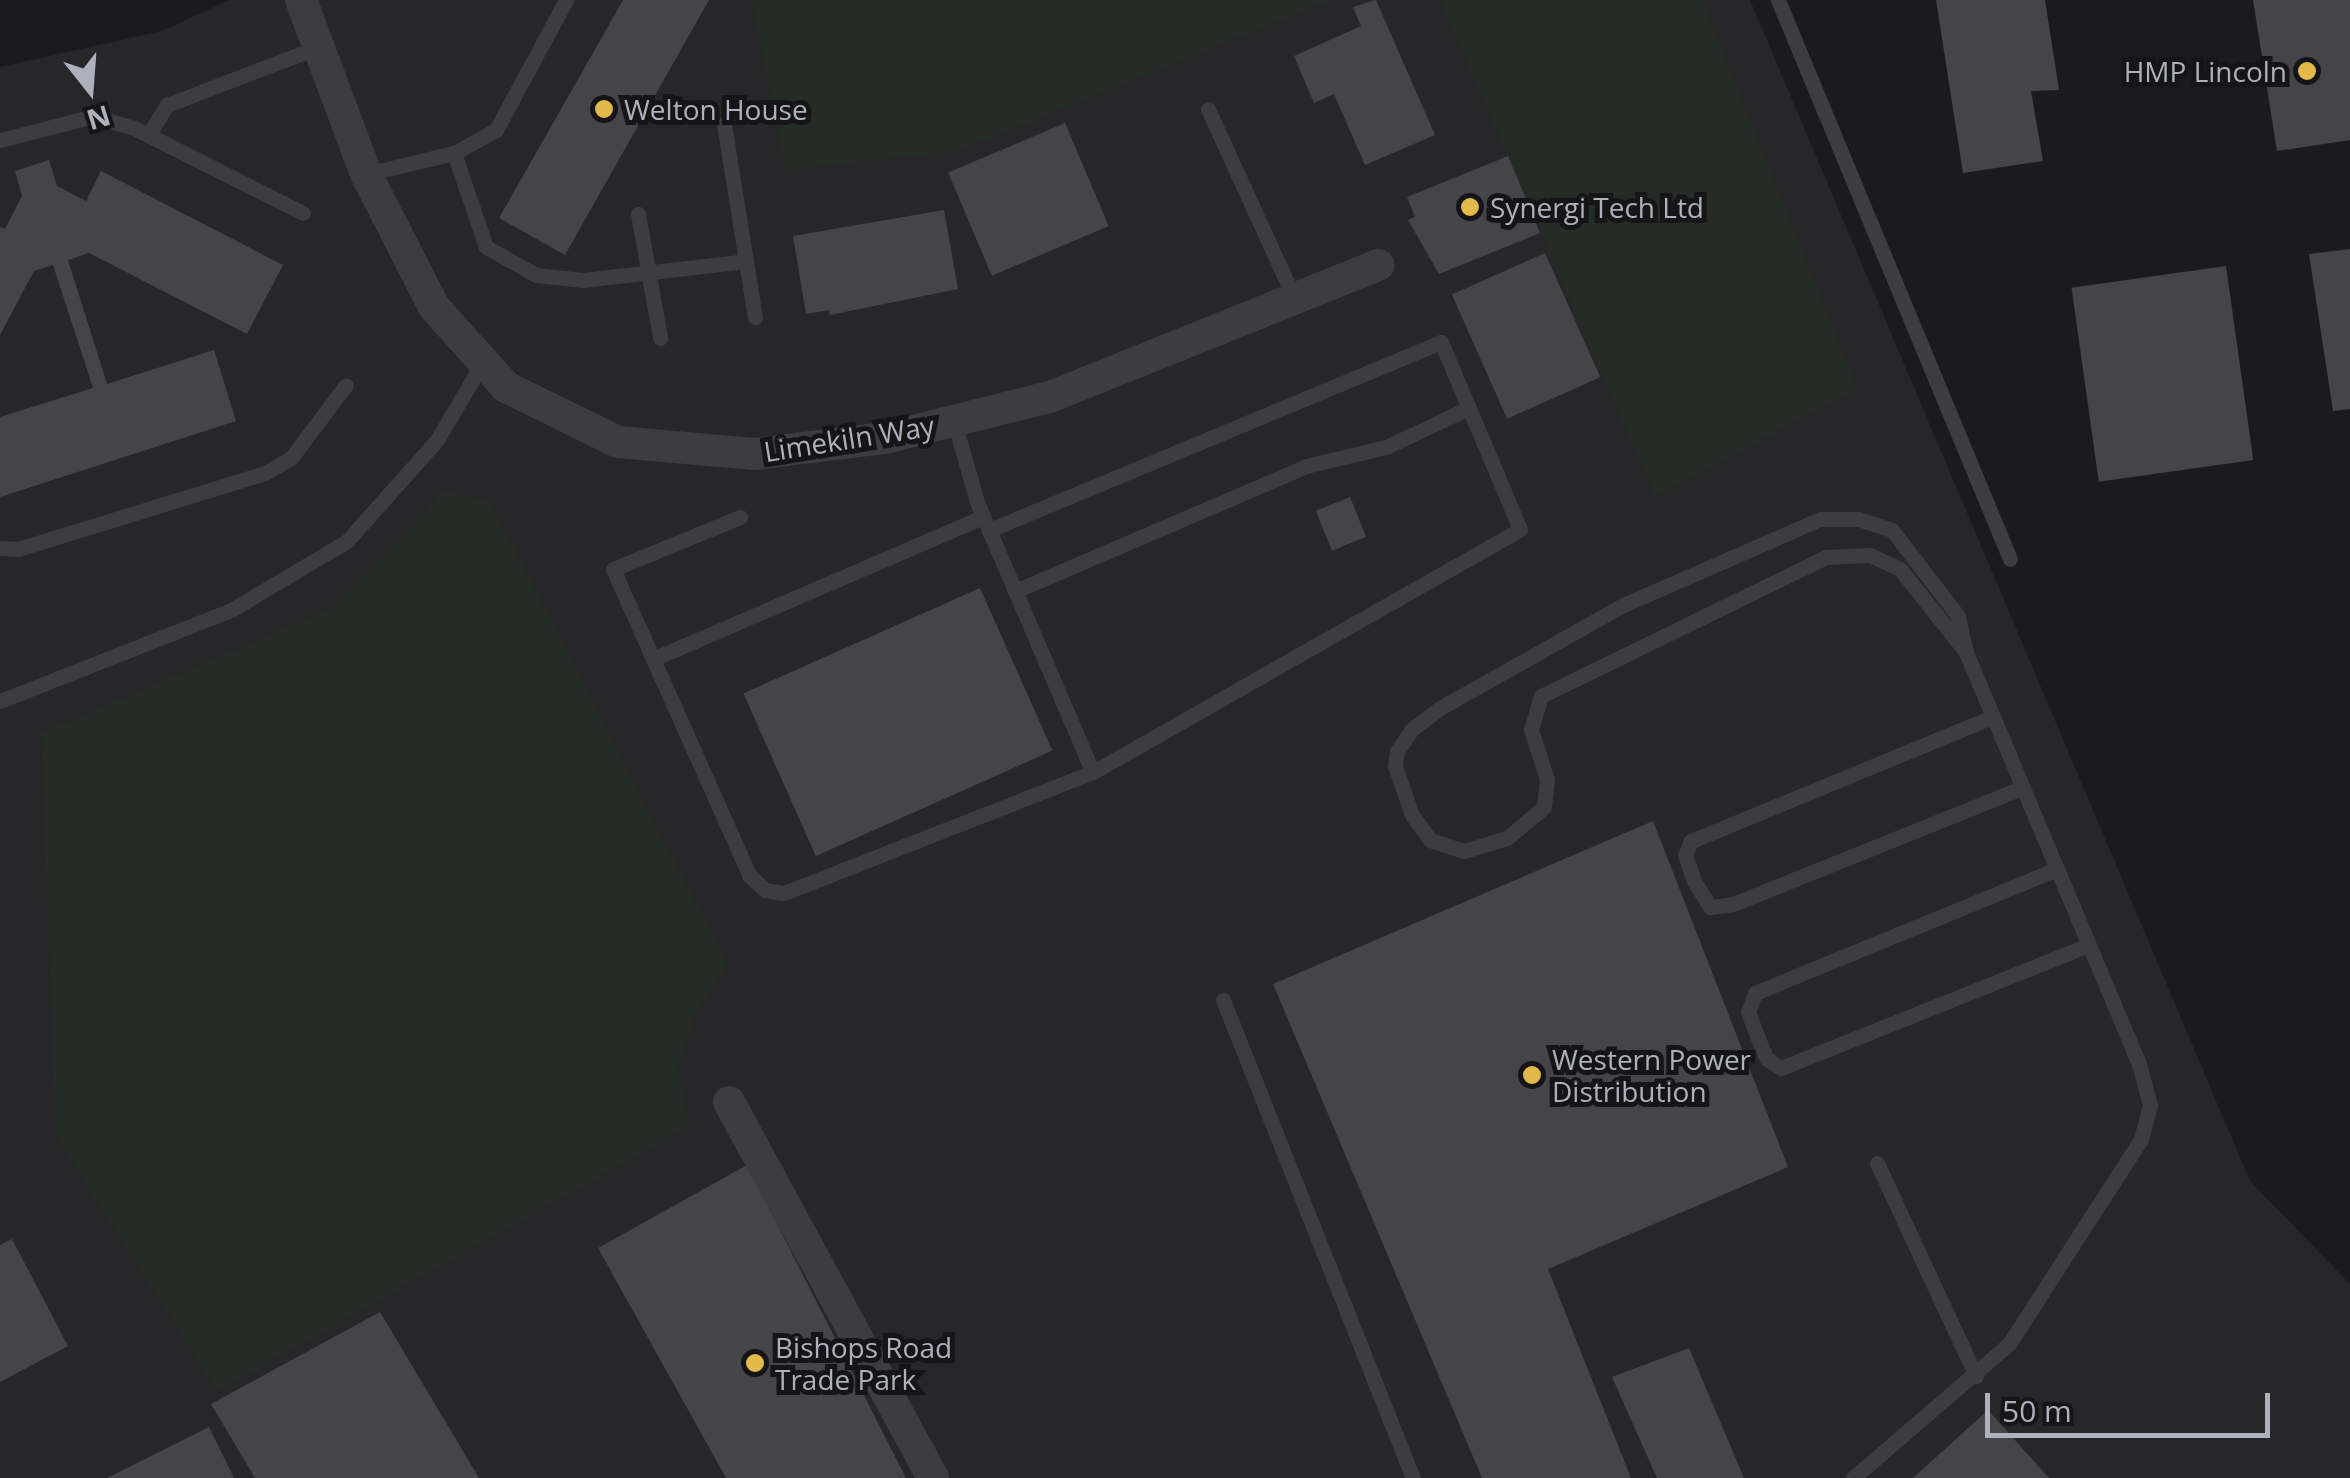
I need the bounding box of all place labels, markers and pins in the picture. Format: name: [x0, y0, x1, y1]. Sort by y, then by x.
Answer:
place label: HMP Lincoln: [2124, 54, 2287, 88]
marker: HMP Lincoln: [2296, 60, 2318, 82]
place label: Welton House: [624, 92, 808, 126]
marker: Welton House: [593, 98, 615, 120]
place label: Synergi Tech Ltd: [1490, 190, 1704, 224]
marker: Synergi Tech Ltd: [1459, 196, 1481, 218]
place label: Western Power Distribution: [1552, 1042, 1751, 1108]
marker: Western Power Distribution: [1521, 1064, 1543, 1086]
place label: Bishops Road Trade Park: [775, 1330, 952, 1396]
marker: Bishops Road Trade Park: [744, 1352, 766, 1374]

